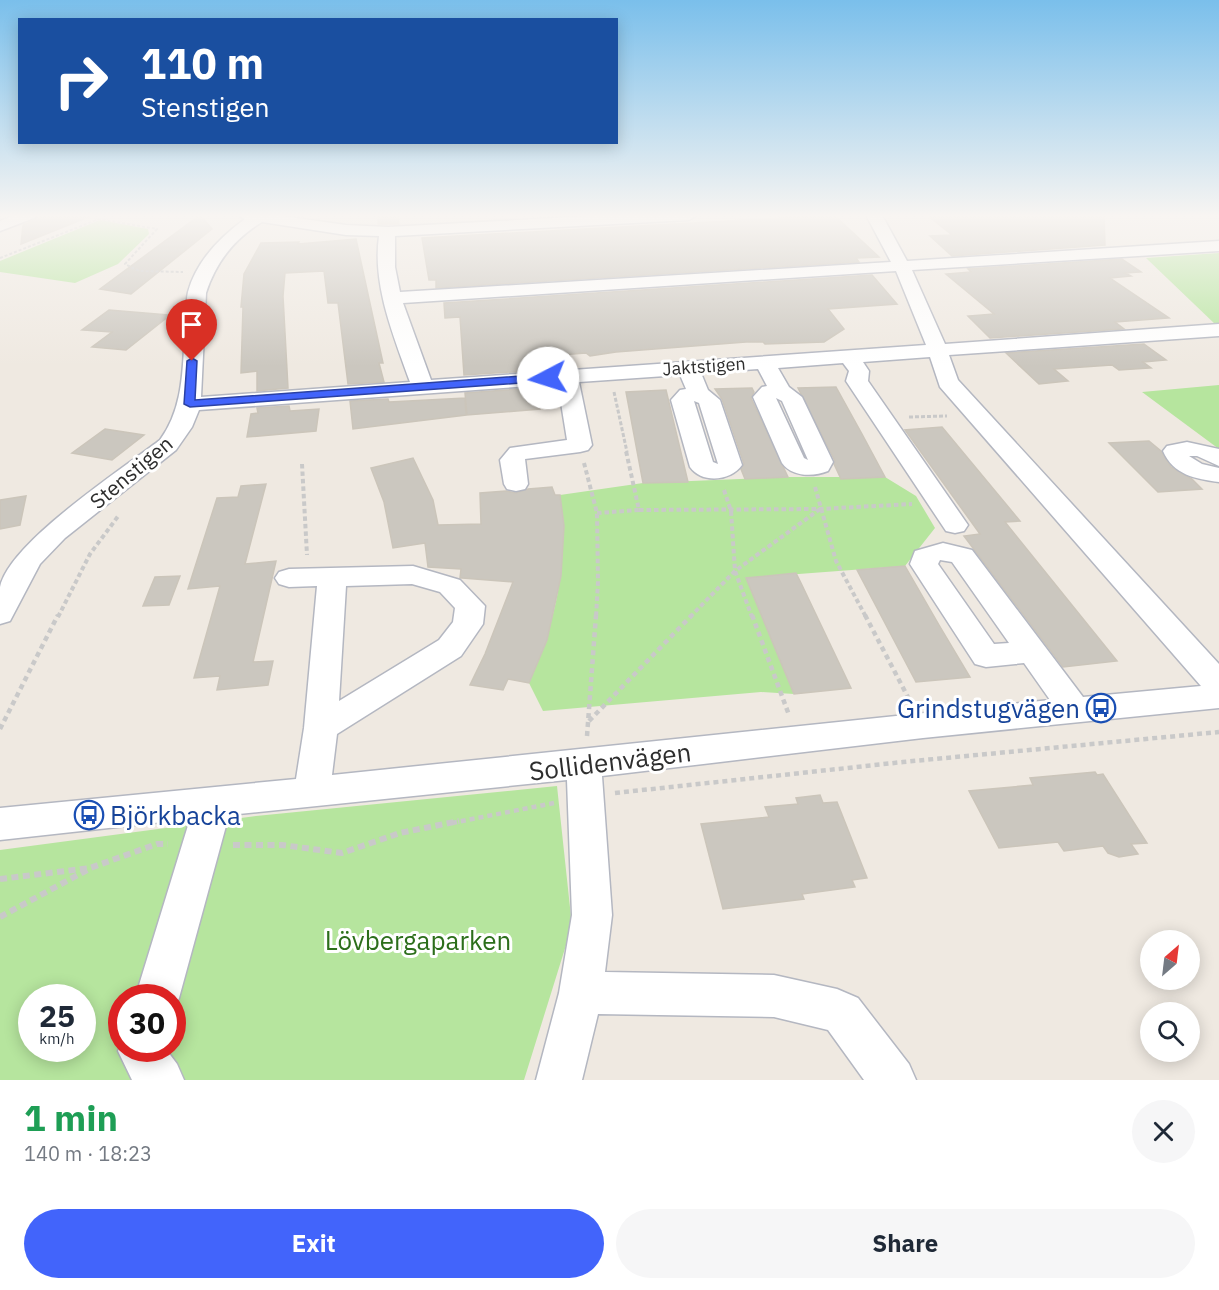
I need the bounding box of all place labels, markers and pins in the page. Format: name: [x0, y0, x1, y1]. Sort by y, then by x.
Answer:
pin: [166, 299, 217, 361]
place label: Grindstugvägen: [897, 691, 1080, 725]
bus stop icon: Grindstugvägen: [1085, 692, 1117, 724]
place label: Björkbacka: [110, 798, 241, 832]
bus stop icon: Björkbacka: [73, 799, 105, 831]

